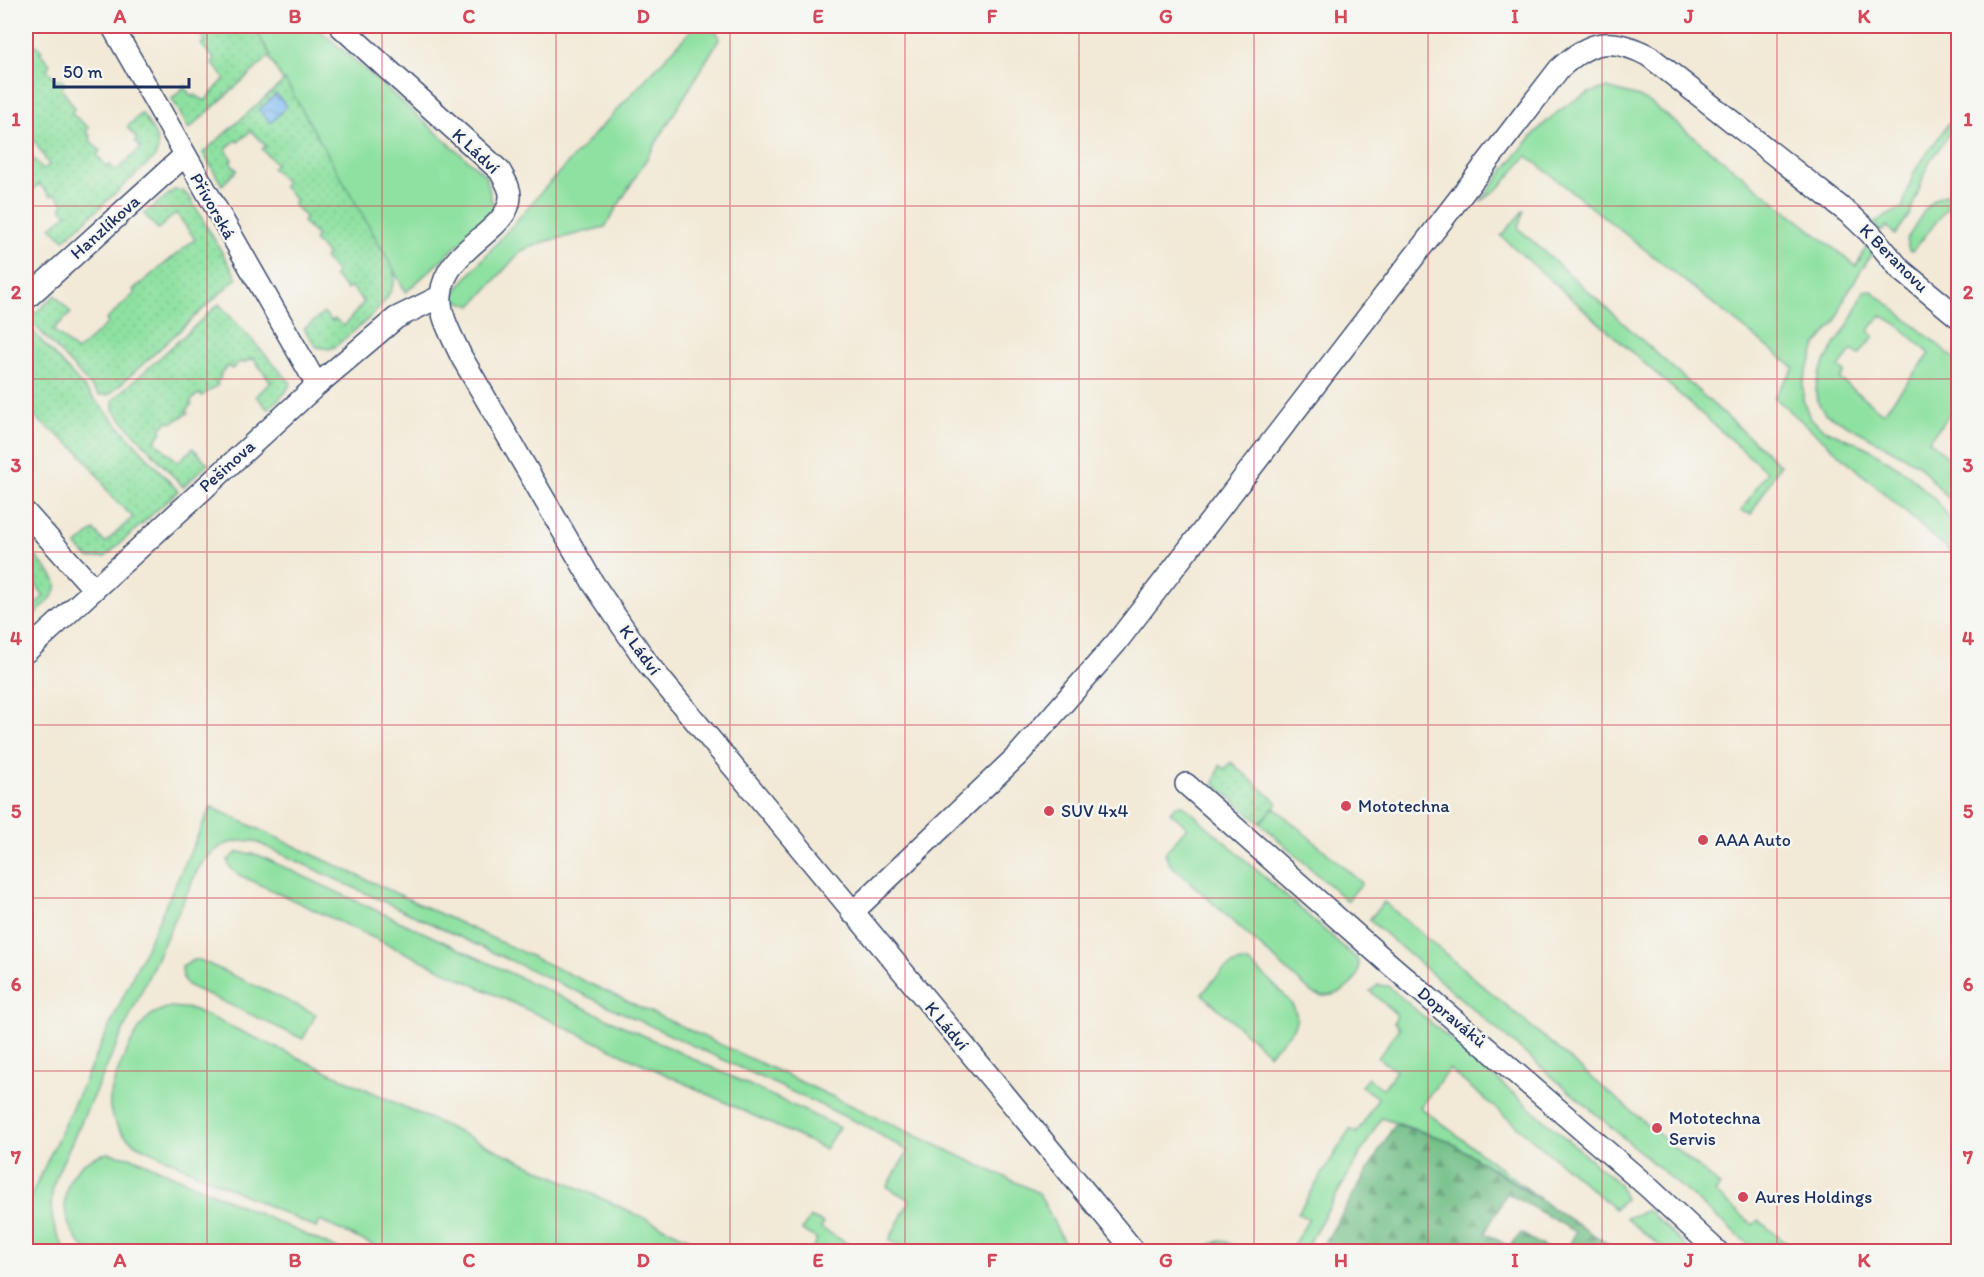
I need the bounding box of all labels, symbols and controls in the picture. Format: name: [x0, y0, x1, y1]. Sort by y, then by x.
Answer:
text: A: [113, 4, 127, 28]
text: B: [289, 4, 302, 28]
text: C: [463, 4, 476, 28]
text: D: [636, 4, 650, 28]
text: E: [812, 4, 824, 28]
text: F: [987, 4, 998, 28]
text: G: [1159, 4, 1173, 28]
text: H: [1334, 4, 1348, 28]
text: I: [1511, 4, 1519, 28]
text: J: [1683, 4, 1694, 28]
text: K: [1858, 4, 1872, 28]
scale bar: [54, 51, 189, 89]
text: 50 m: [63, 61, 103, 83]
text: 1: [11, 107, 21, 131]
text: 1: [1963, 107, 1973, 131]
street label: K Ládví: [448, 124, 505, 179]
street label: Přívorská: [185, 169, 241, 244]
street label: Hanzlíkova: [66, 190, 145, 264]
street label: K Beranovu: [1855, 219, 1933, 297]
text: 2: [11, 280, 22, 304]
text: 2: [1963, 280, 1974, 304]
street label: Pešinova: [194, 435, 260, 497]
text: 3: [11, 453, 22, 477]
text: 3: [1963, 453, 1974, 477]
street label: K Ládví: [614, 621, 666, 680]
text: 4: [10, 626, 22, 650]
text: 4: [1962, 626, 1974, 650]
place label: Mototechna: [1358, 795, 1450, 817]
text: 5: [11, 799, 22, 823]
marker: Mototechna: [1339, 799, 1353, 813]
text: 5: [1963, 799, 1974, 823]
place label: SUV 4x4: [1061, 800, 1128, 822]
marker: SUV 4x4: [1042, 804, 1056, 818]
place label: AAA Auto: [1715, 829, 1791, 851]
marker: AAA Auto: [1696, 833, 1710, 847]
text: 6: [11, 972, 22, 996]
text: 6: [1963, 972, 1974, 996]
street label: Dopraváků: [1413, 982, 1491, 1052]
street label: K Ládví: [920, 997, 974, 1055]
place label: Mototechna Servis: [1669, 1107, 1761, 1150]
marker: Mototechna Servis: [1650, 1121, 1664, 1135]
text: 7: [10, 1145, 21, 1169]
text: 7: [1962, 1145, 1973, 1169]
place label: Aures Holdings: [1755, 1186, 1872, 1208]
marker: Aures Holdings: [1736, 1190, 1750, 1204]
text: A: [113, 1248, 127, 1272]
text: B: [289, 1248, 302, 1272]
text: C: [463, 1248, 476, 1272]
text: D: [636, 1248, 650, 1272]
text: E: [812, 1248, 824, 1272]
text: F: [987, 1248, 998, 1272]
text: G: [1159, 1248, 1173, 1272]
text: H: [1334, 1248, 1348, 1272]
text: I: [1511, 1248, 1519, 1272]
text: J: [1683, 1248, 1694, 1272]
text: K: [1858, 1248, 1872, 1272]

